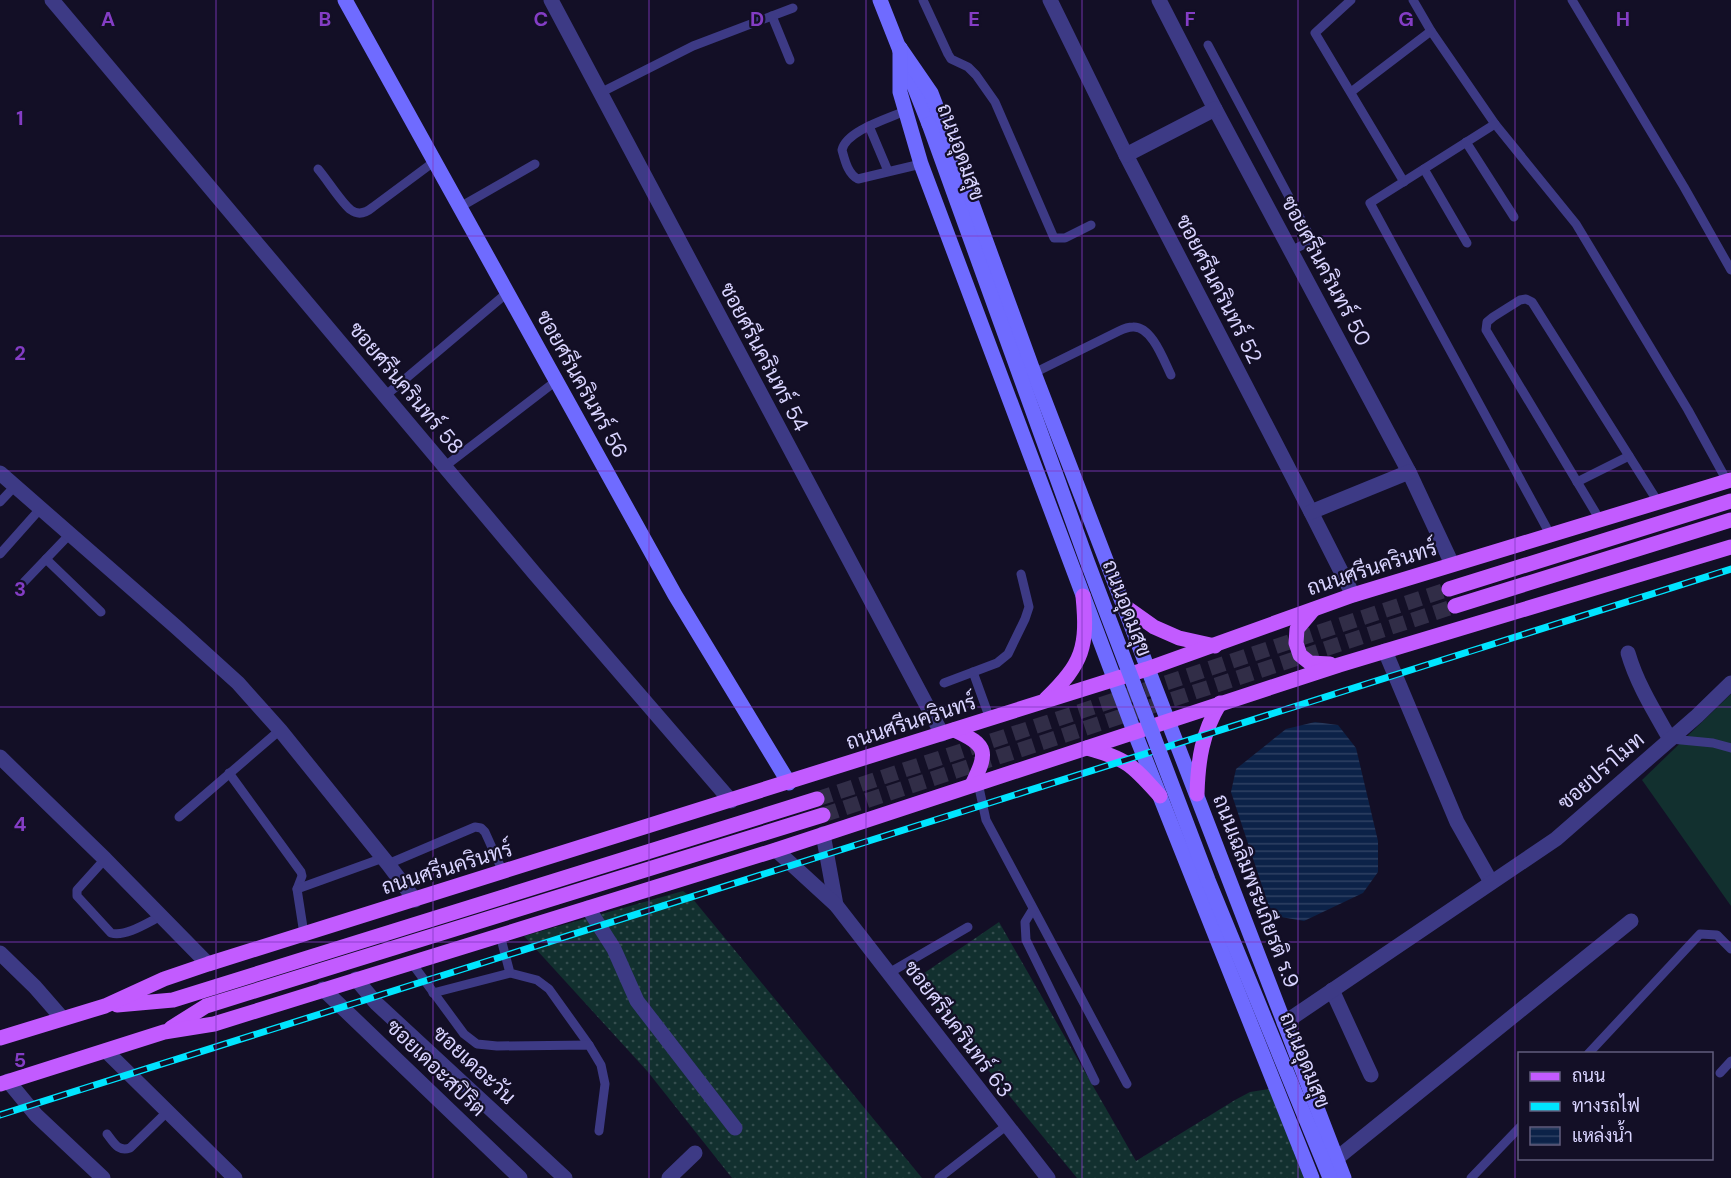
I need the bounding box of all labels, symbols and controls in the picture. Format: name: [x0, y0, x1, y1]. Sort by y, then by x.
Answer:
text: A: [101, 6, 115, 32]
text: B: [319, 6, 331, 32]
text: C: [534, 6, 548, 32]
text: D: [750, 6, 764, 32]
text: E: [968, 6, 980, 32]
text: F: [1184, 6, 1196, 32]
text: G: [1398, 6, 1414, 32]
text: H: [1616, 6, 1630, 32]
street label: ถนนอุดมสุข: [931, 100, 991, 204]
text: 1: [16, 105, 24, 131]
street label: ซอยศรีนครินทร์ 50: [1275, 191, 1377, 351]
street label: ซอยศรีนครินทร์ 52: [1169, 210, 1269, 368]
street label: ซอยศรีนครินทร์ 54: [713, 278, 815, 437]
street label: ซอยศรีนครินทร์ 56: [530, 305, 634, 463]
street label: ซอยศรีนครินทร์ 58: [342, 316, 470, 460]
text: 2: [14, 340, 26, 366]
street label: ถนนศรีนครินทร์: [1303, 534, 1441, 602]
street label: ถนนอุดมสุข: [1096, 556, 1158, 660]
text: 3: [14, 576, 26, 602]
street label: ถนนศรีนครินทร์: [842, 688, 980, 756]
street label: ซอยปราโมท: [1552, 726, 1650, 816]
street label: ถนนเฉลิมพระเกียรติ ร.9: [1206, 790, 1306, 992]
text: 4: [14, 811, 27, 837]
street label: ถนนศรีนครินทร์: [378, 835, 516, 901]
street label: ซอยศรีนครินทร์ 63: [897, 955, 1019, 1103]
street label: ถนนอุดมสุข: [1273, 1008, 1337, 1112]
street label: ซอยเดอะสปิริต: [380, 1013, 492, 1123]
street label: ซอยเดอะวัน: [426, 1019, 522, 1111]
text: 5: [14, 1047, 26, 1073]
legend: [1518, 1052, 1713, 1160]
text: ถนน: [1572, 1064, 1605, 1088]
text: ทางรถไฟ: [1572, 1093, 1640, 1118]
text: แหล่งน้ำ: [1572, 1120, 1633, 1148]

